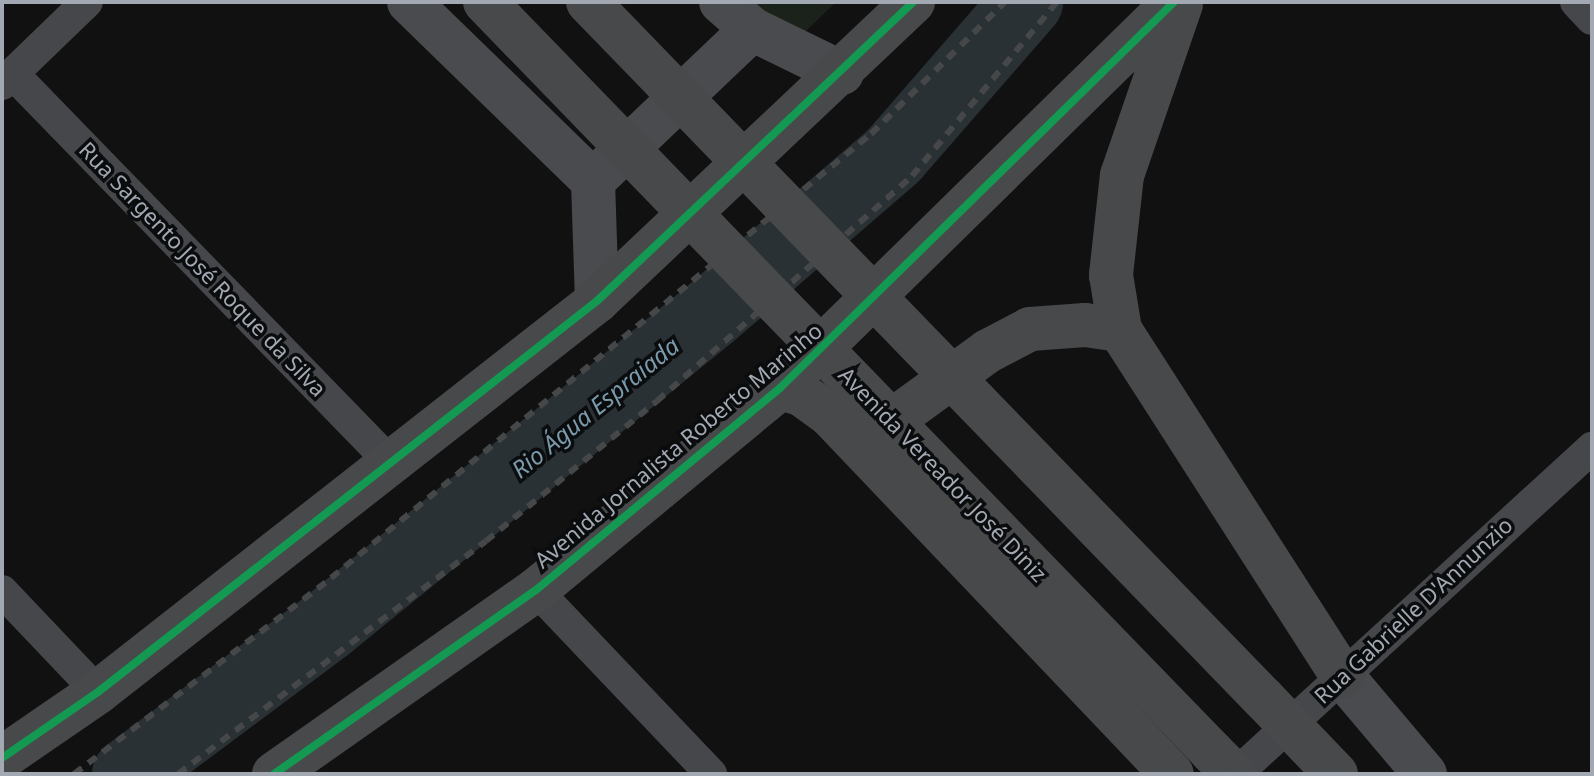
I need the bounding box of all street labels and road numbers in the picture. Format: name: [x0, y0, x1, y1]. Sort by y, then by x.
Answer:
street label: Rua Sargento José Roque da Silva: [74, 136, 332, 402]
street label: Avenida Jornalista Roberto Marinho: [529, 317, 827, 573]
street label: Avenida Vereador José Diniz: [833, 361, 1053, 587]
street label: Rua Gabrielle D'Annunzio: [1309, 511, 1517, 709]

